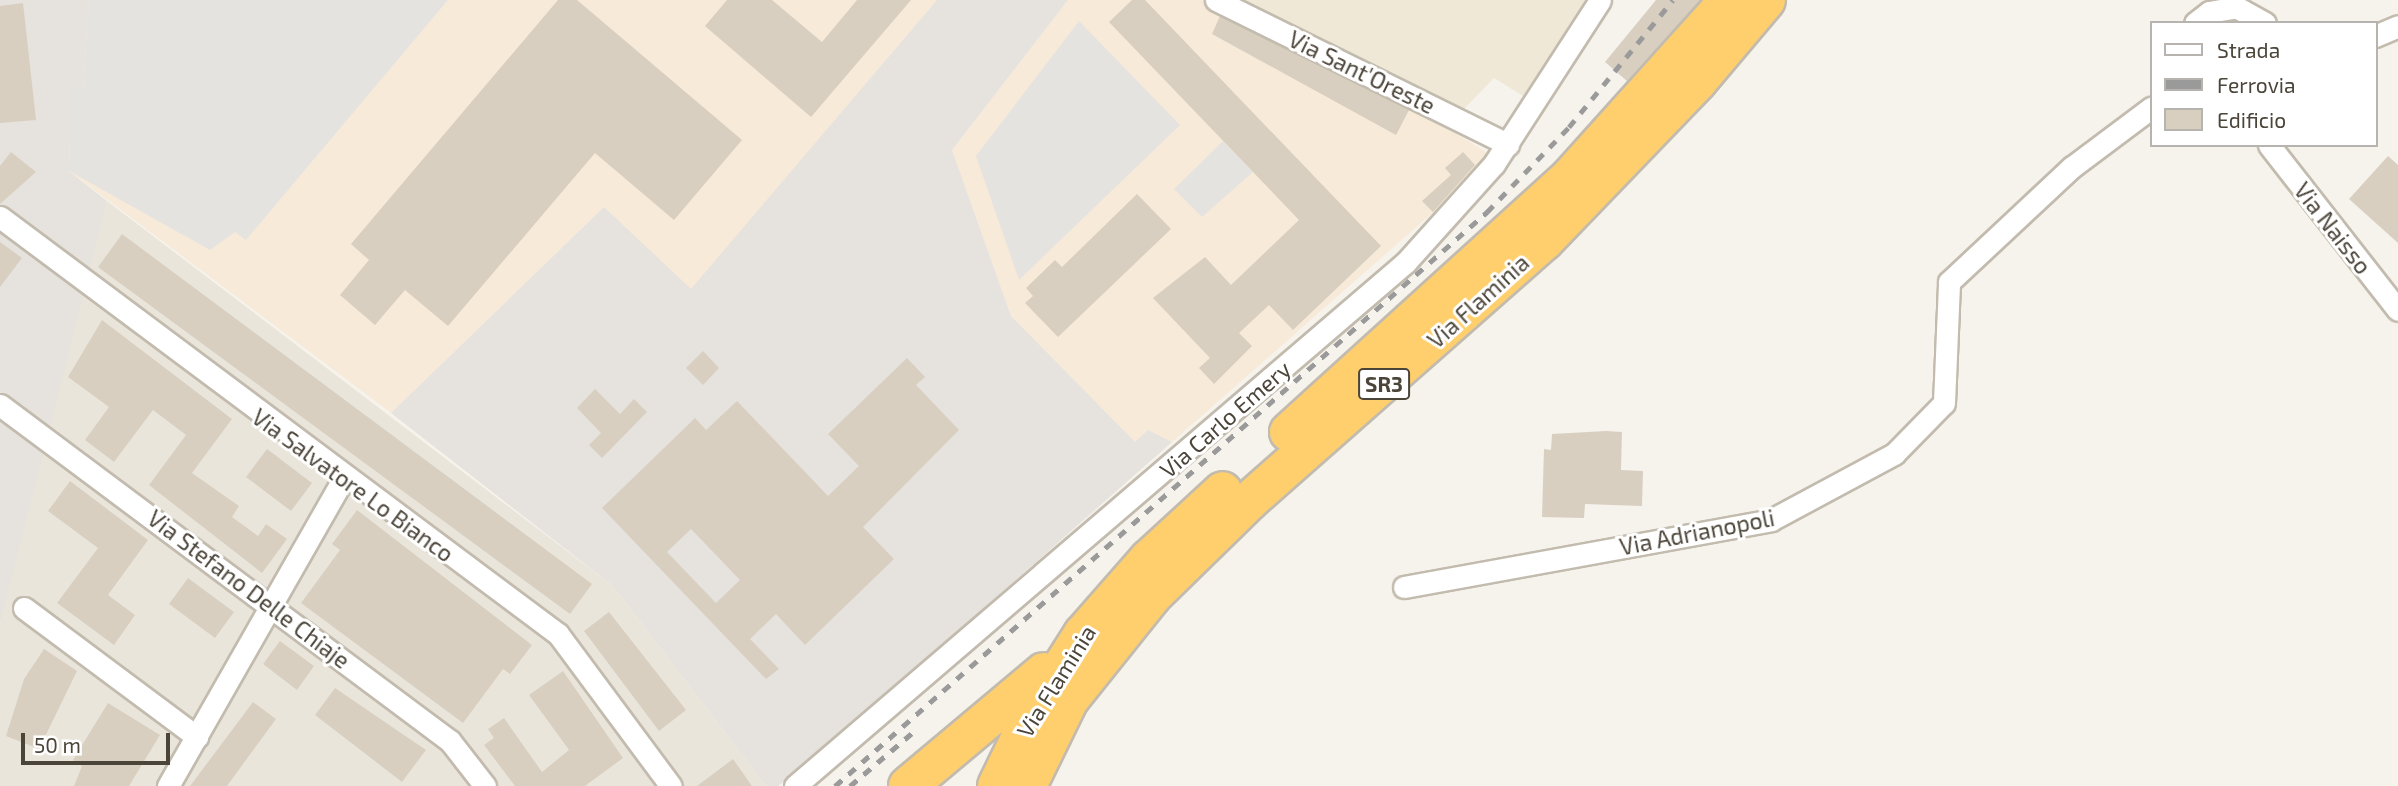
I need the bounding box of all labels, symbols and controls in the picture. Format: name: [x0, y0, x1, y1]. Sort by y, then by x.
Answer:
legend: [2150, 21, 2377, 147]
street label: Via Sant'Oreste: [1284, 25, 1440, 119]
text: Strada: [2217, 37, 2280, 62]
text: Ferrovia: [2217, 72, 2296, 97]
text: Edificio: [2217, 107, 2286, 132]
street label: Via Naisso: [2289, 177, 2377, 279]
street label: Via Flaminia: [1422, 248, 1534, 354]
street label: Via Carlo Emery: [1154, 355, 1296, 483]
road number: SR3: [1358, 366, 1410, 402]
street label: Via Salvatore Lo Bianco: [247, 403, 459, 567]
street label: Via Adrianopoli: [1617, 503, 1777, 561]
street label: Via Stefano Delle Chiaje: [142, 504, 356, 674]
street label: Via Flaminia: [1011, 620, 1101, 742]
scale bar: [24, 720, 173, 764]
text: 50 m: [34, 732, 81, 757]

